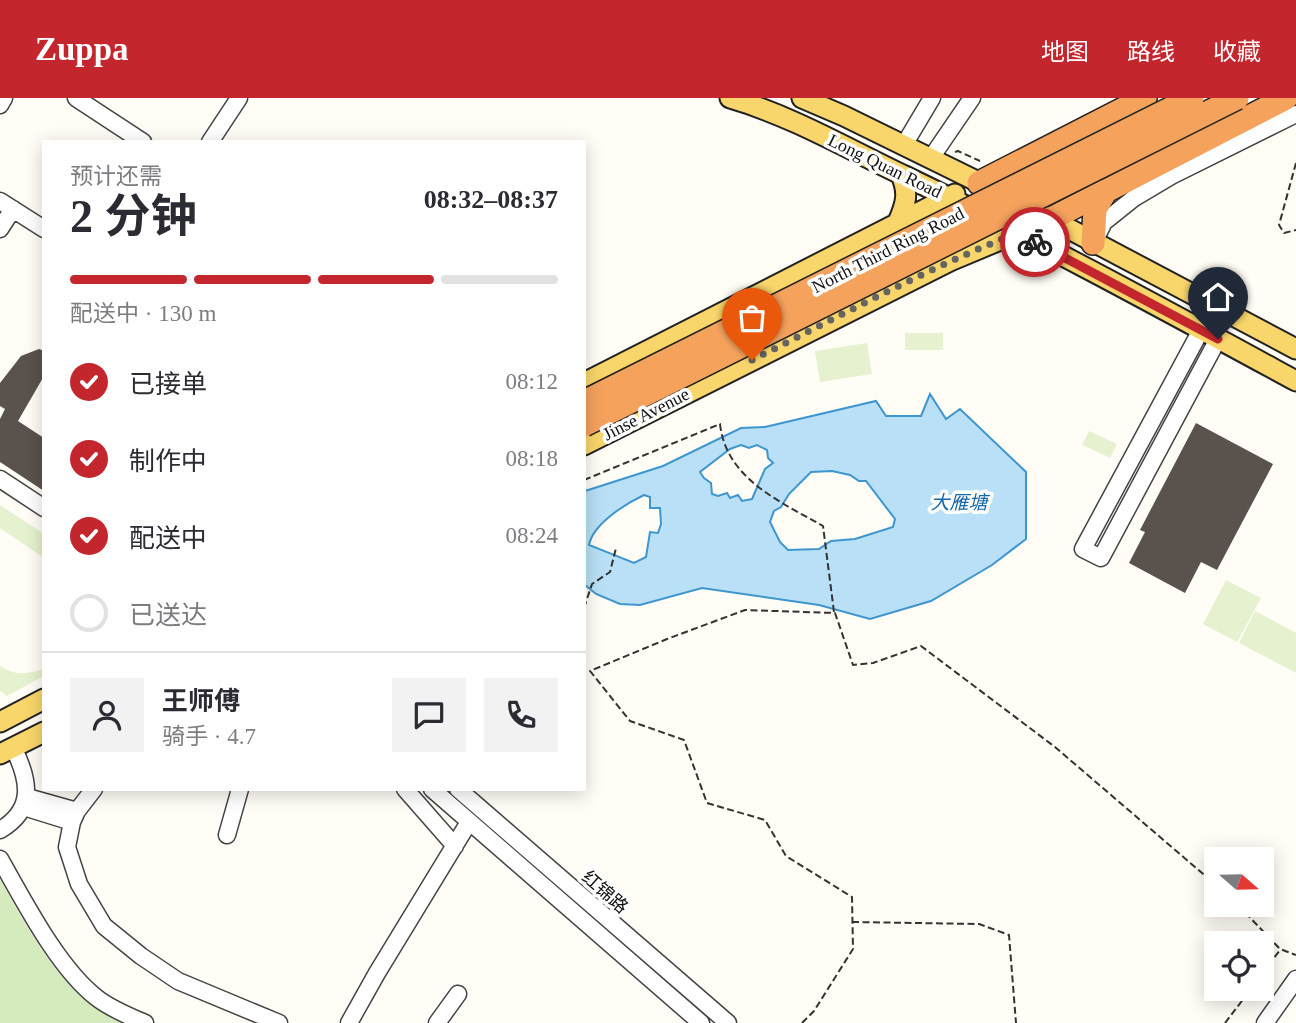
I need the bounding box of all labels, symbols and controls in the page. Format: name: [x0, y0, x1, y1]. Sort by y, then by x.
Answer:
text: Zuppa: [35, 31, 129, 67]
text: 地图: [1041, 39, 1089, 65]
text: 路线: [1127, 39, 1175, 65]
text: 收藏: [1213, 39, 1261, 65]
street label: Long Quan Road: [825, 130, 945, 202]
text: 预计还需: [70, 164, 162, 189]
text: 08:32–08:37: [424, 185, 558, 214]
text: 2 分钟: [70, 191, 197, 242]
street label: North Third Ring Road: [809, 203, 967, 297]
courier: [1000, 207, 1070, 277]
icon: bike: [1016, 223, 1054, 261]
pin: [1188, 267, 1248, 339]
icon: home: [1199, 278, 1237, 316]
pin: [722, 288, 782, 360]
icon: bag: [733, 299, 771, 337]
text: 配送中 · 130 m: [70, 301, 216, 326]
icon: check: [70, 363, 108, 401]
text: 08:12: [506, 369, 558, 394]
text: 已接单: [129, 370, 207, 399]
street label: Jinse Avenue: [600, 384, 692, 444]
icon: check: [70, 440, 108, 478]
text: 08:18: [506, 446, 558, 471]
text: 制作中: [129, 447, 207, 476]
water label: 大雁塘: [930, 492, 990, 513]
icon: check: [70, 517, 108, 555]
text: 08:24: [506, 523, 558, 548]
text: 配送中: [129, 524, 207, 553]
text: 已送达: [129, 601, 207, 630]
button: person: [70, 678, 144, 752]
button: chat: [392, 678, 466, 752]
button: phone: [484, 678, 558, 752]
text: 王师傅: [162, 687, 240, 716]
text: 骑手 · 4.7: [162, 724, 256, 749]
north arrow: [1204, 847, 1274, 917]
map controls: [1204, 847, 1274, 1001]
street label: 红锦路: [578, 867, 632, 917]
button: locate: [1204, 931, 1274, 1001]

